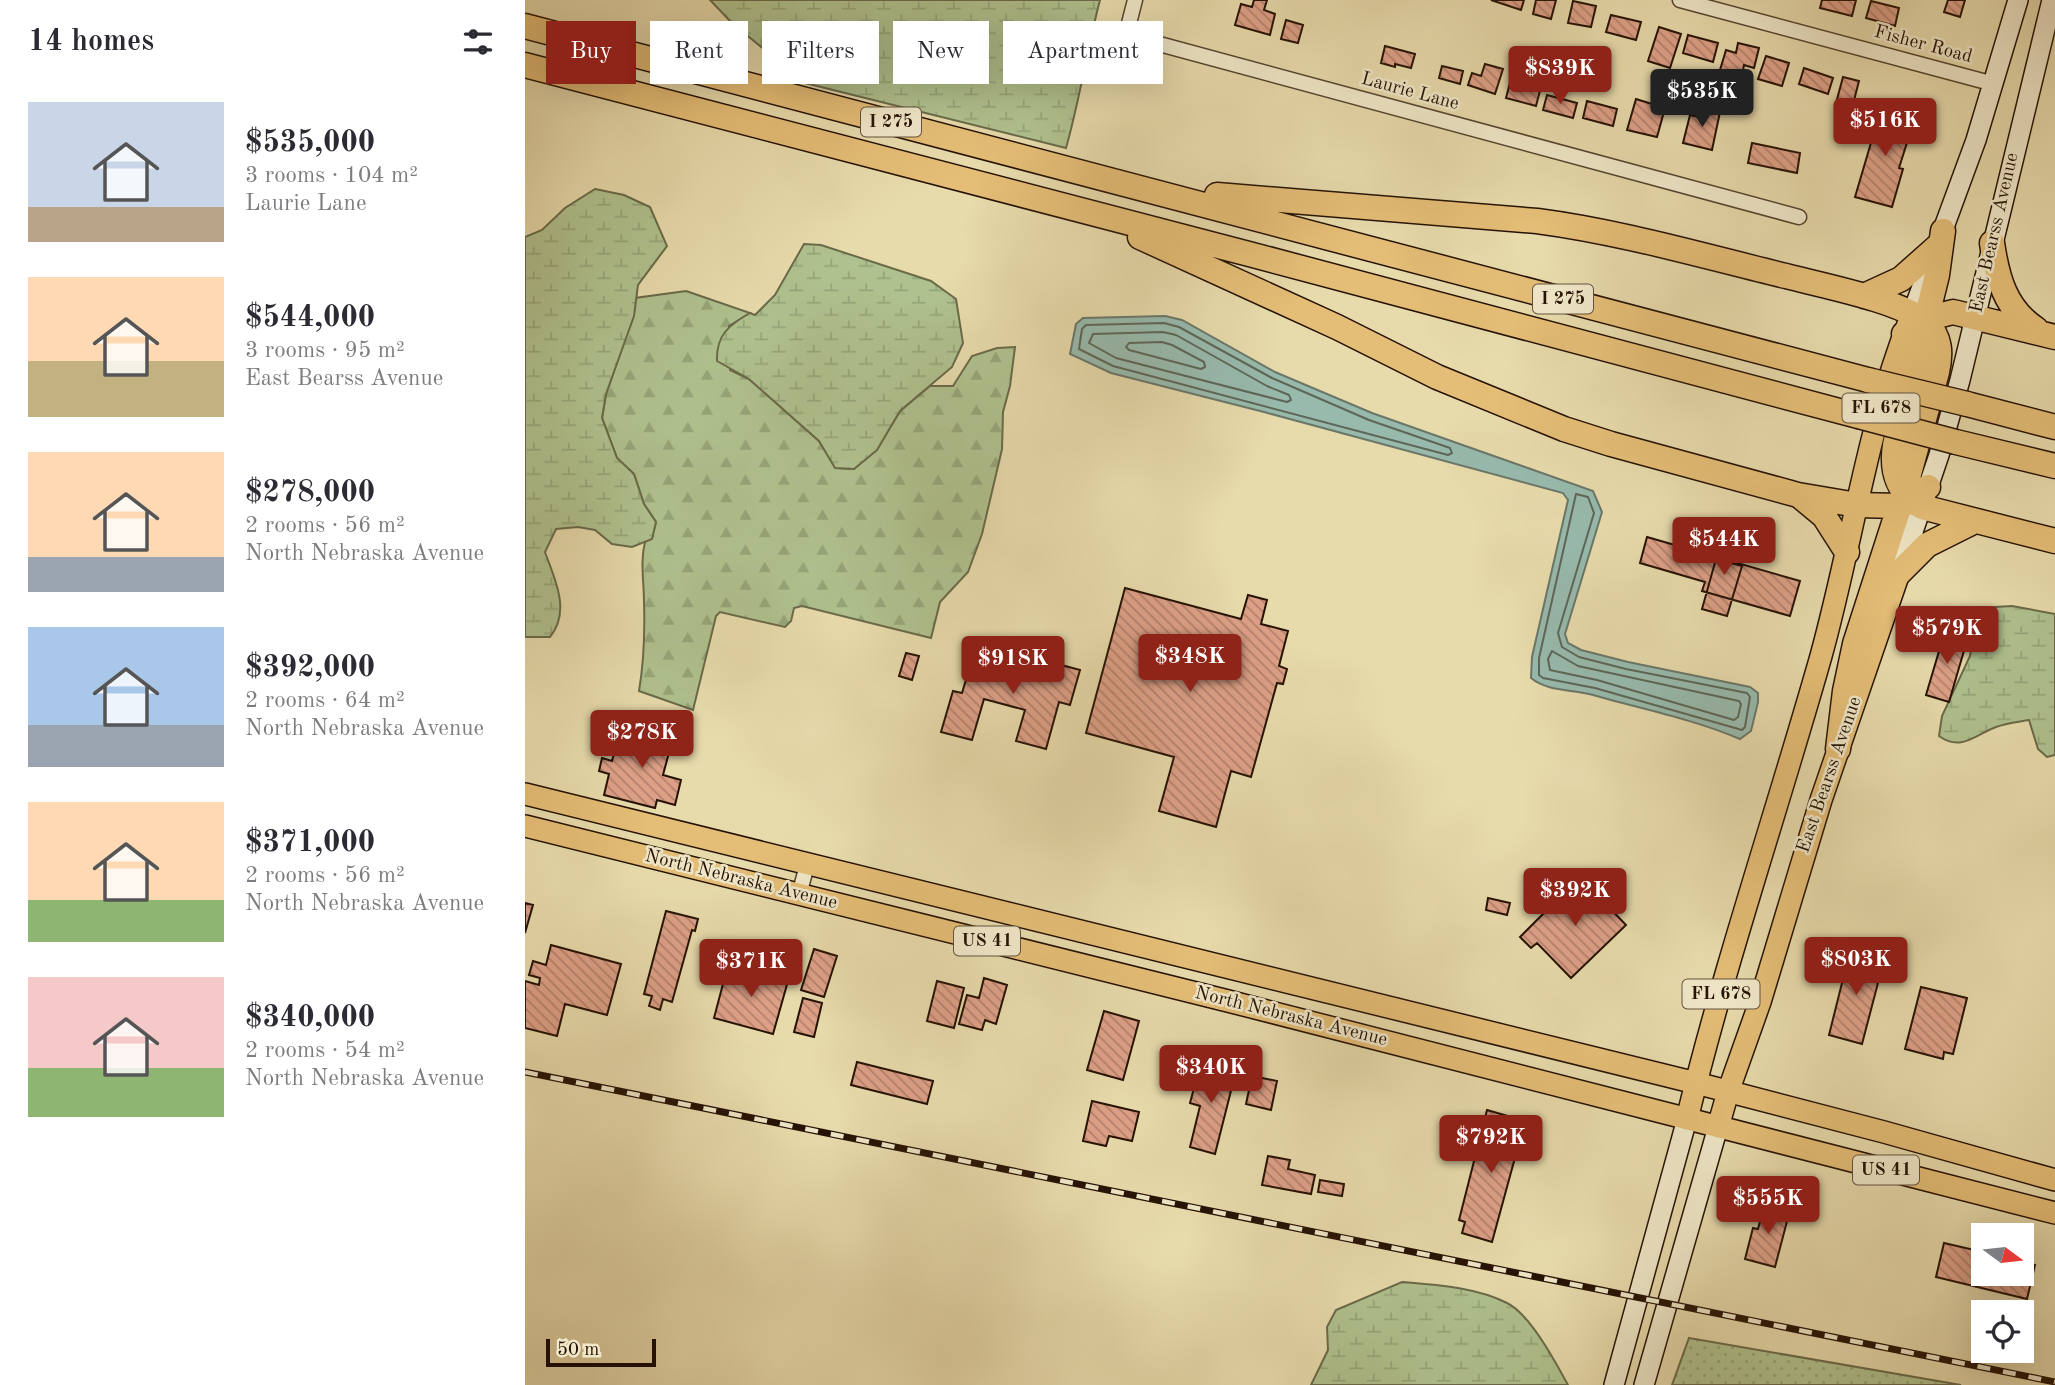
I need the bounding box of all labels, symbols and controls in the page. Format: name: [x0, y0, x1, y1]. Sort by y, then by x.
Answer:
chip: Buy: [546, 21, 636, 84]
chip: Rent: [650, 21, 748, 84]
chip: Filters: [762, 21, 879, 84]
chip: New: [893, 21, 989, 84]
chip: Apartment: [1003, 21, 1163, 84]
icon: filters: [459, 23, 497, 61]
street label: Fisher Road: [1872, 23, 1974, 67]
text: 14 homes: [28, 27, 154, 57]
pin: $839K: [1511, 46, 1609, 106]
text: $839K: [1524, 57, 1596, 80]
pin: $535K: [1653, 69, 1751, 129]
street label: Laurie Lane: [1359, 70, 1461, 114]
text: $535K: [1666, 80, 1738, 103]
pin: $516K: [1836, 99, 1934, 158]
road number: I 275: [861, 107, 921, 136]
text: $516K: [1849, 109, 1921, 132]
text: $535,000: [245, 128, 375, 158]
icon: home: [84, 130, 168, 214]
street label: East Bearss Avenue: [1967, 151, 2023, 315]
text: 3 rooms · 104 m²: [245, 164, 418, 187]
text: Laurie Lane: [245, 192, 367, 215]
road number: I 275: [1533, 284, 1593, 314]
text: $544,000: [245, 303, 375, 333]
icon: home: [84, 305, 168, 389]
text: 3 rooms · 95 m²: [245, 339, 405, 362]
text: East Bearss Avenue: [245, 367, 443, 390]
road number: FL 678: [1843, 394, 1919, 422]
text: $278,000: [245, 478, 375, 508]
icon: home: [84, 480, 168, 564]
text: 2 rooms · 56 m²: [245, 514, 405, 537]
pin: $544K: [1675, 518, 1773, 577]
text: $544K: [1688, 528, 1760, 551]
text: North Nebraska Avenue: [245, 542, 484, 565]
pin: $579K: [1898, 606, 1996, 666]
text: $579K: [1911, 617, 1983, 640]
pin: $348K: [1141, 634, 1239, 694]
pin: $918K: [964, 636, 1062, 696]
text: $348K: [1154, 645, 1226, 668]
text: $918K: [977, 647, 1049, 670]
text: $392,000: [245, 653, 375, 683]
icon: home: [84, 655, 168, 739]
text: 2 rooms · 64 m²: [245, 689, 405, 712]
street label: East Bearss Avenue: [1794, 694, 1866, 856]
pin: $278K: [593, 710, 691, 770]
text: North Nebraska Avenue: [245, 717, 484, 740]
text: $278K: [606, 721, 678, 744]
text: $371,000: [245, 828, 375, 858]
icon: home: [84, 830, 168, 914]
street label: North Nebraska Avenue: [643, 847, 839, 913]
text: 2 rooms · 56 m²: [245, 864, 405, 887]
pin: $392K: [1526, 869, 1624, 928]
text: $392K: [1539, 879, 1611, 902]
text: North Nebraska Avenue: [245, 892, 484, 915]
road number: US 41: [954, 926, 1020, 956]
pin: $803K: [1807, 937, 1905, 997]
pin: $371K: [702, 940, 800, 999]
text: $803K: [1820, 948, 1892, 971]
text: $371K: [715, 950, 787, 973]
road number: FL 678: [1683, 979, 1759, 1009]
street label: North Nebraska Avenue: [1193, 984, 1389, 1050]
text: $340,000: [245, 1003, 375, 1033]
icon: home: [84, 1005, 168, 1089]
text: 2 rooms · 54 m²: [245, 1039, 405, 1062]
pin: $340K: [1162, 1046, 1260, 1105]
text: $340K: [1175, 1056, 1247, 1079]
text: North Nebraska Avenue: [245, 1067, 484, 1090]
pin: $792K: [1442, 1116, 1540, 1175]
text: $792K: [1455, 1126, 1527, 1149]
road number: US 41: [1853, 1156, 1919, 1184]
pin: $555K: [1719, 1176, 1817, 1236]
text: $555K: [1732, 1187, 1804, 1210]
north arrow: [1971, 1223, 2033, 1286]
map controls: [1971, 1223, 2034, 1363]
button: locate: [1971, 1300, 2034, 1363]
scale bar: [546, 1336, 656, 1368]
text: 50 m: [557, 1341, 599, 1360]

